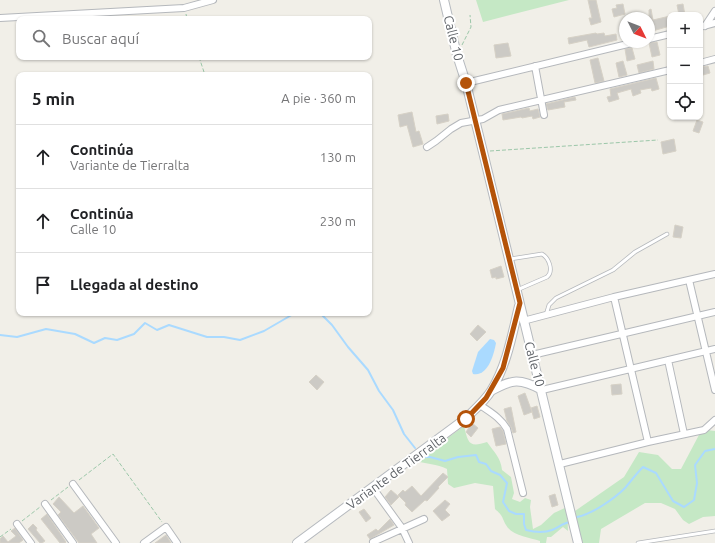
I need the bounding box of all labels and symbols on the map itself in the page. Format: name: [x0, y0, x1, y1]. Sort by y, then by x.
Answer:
north arrow: [619, 12, 655, 48]
street label: Calle 10: [442, 14, 466, 62]
route end: [457, 74, 475, 92]
street label: Calle 10: [522, 340, 548, 388]
route start: [457, 410, 475, 428]
street label: Variante de Tierralta: [344, 430, 448, 512]

